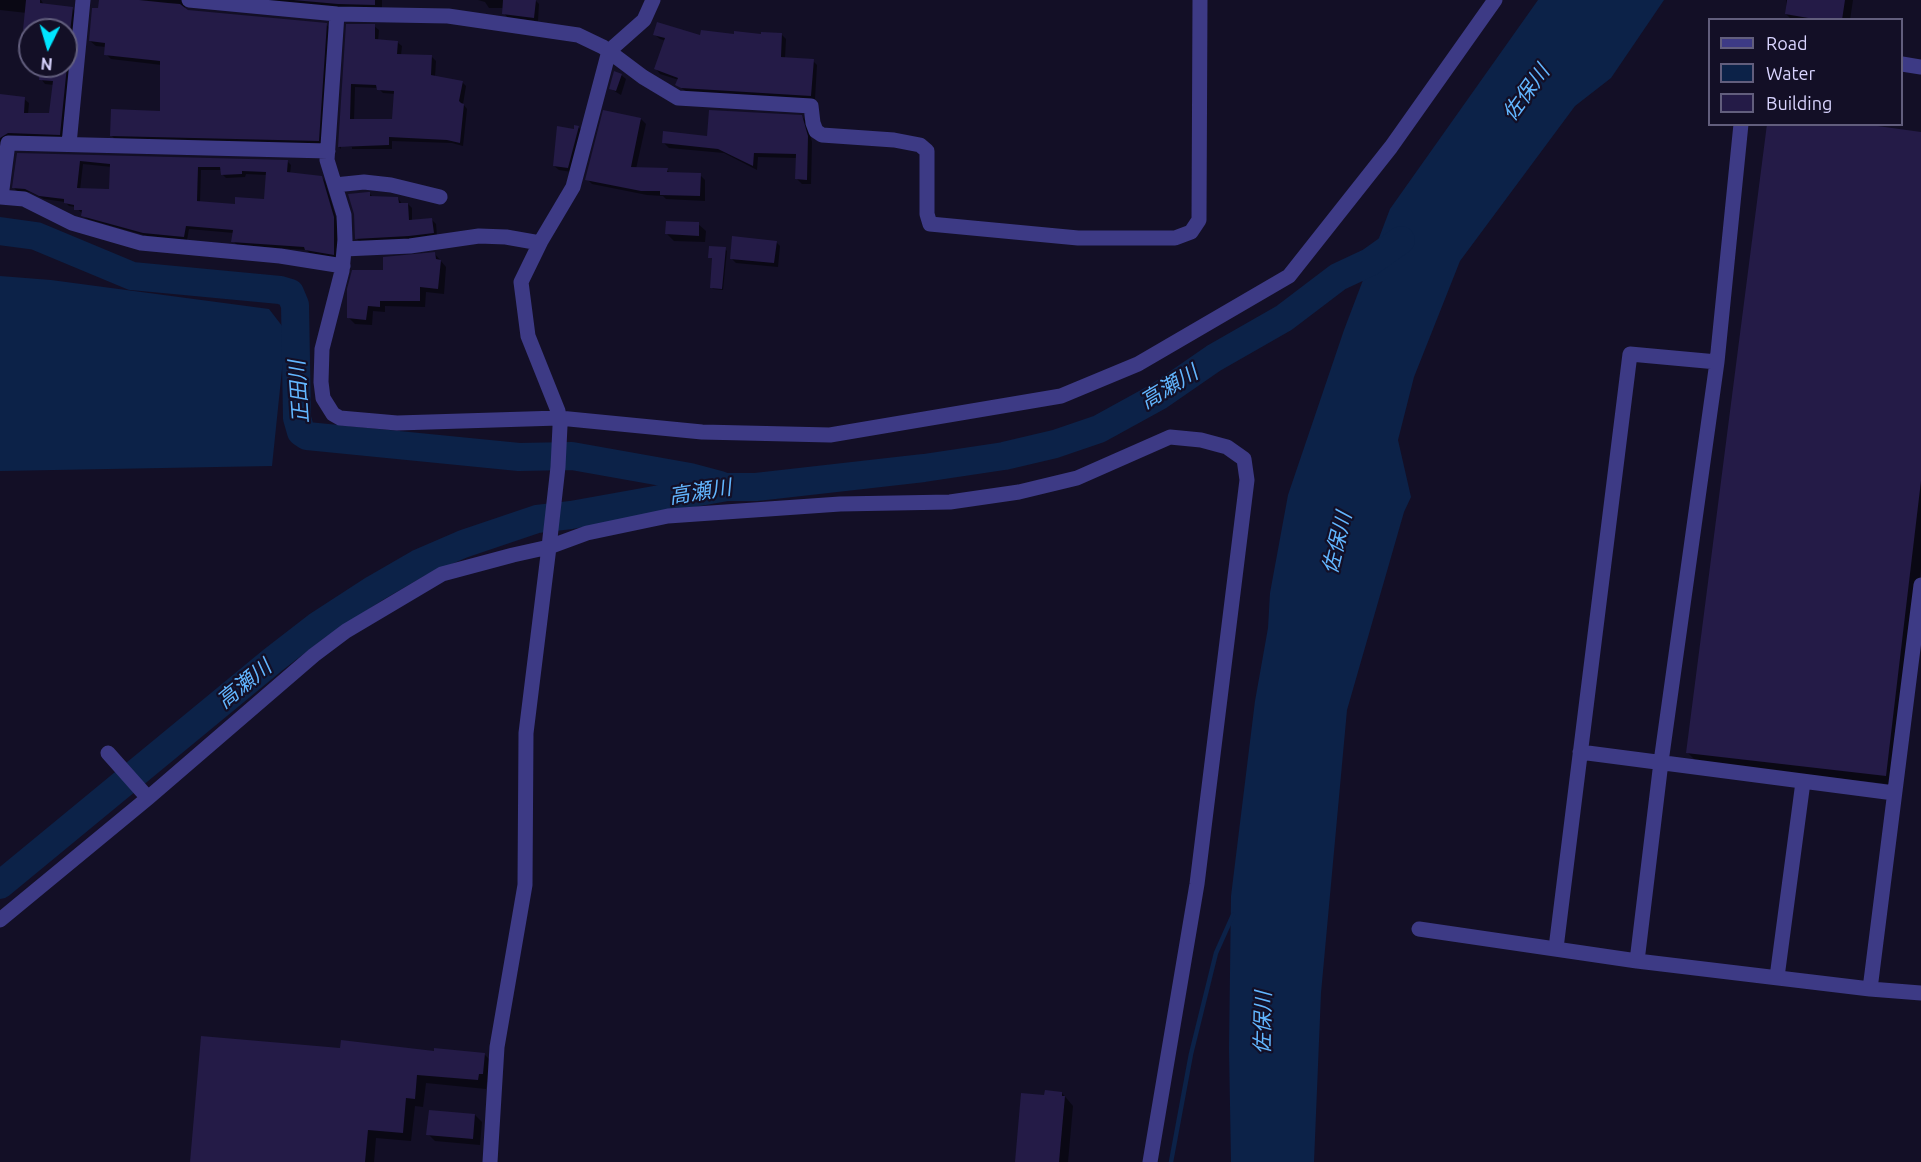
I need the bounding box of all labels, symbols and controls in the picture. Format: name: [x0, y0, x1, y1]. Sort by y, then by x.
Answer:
north arrow: [18, 18, 78, 78]
legend: [1708, 18, 1903, 126]
text: Road: [1766, 33, 1808, 53]
text: N: [40, 54, 53, 73]
water label: 佐保川: [1497, 60, 1555, 126]
text: Water: [1766, 63, 1815, 83]
text: Building: [1766, 93, 1832, 113]
water label: 正田川: [284, 360, 314, 424]
water label: 高瀬川: [1136, 360, 1202, 414]
water label: 高瀬川: [667, 475, 733, 509]
water label: 佐保川: [1317, 509, 1357, 577]
water label: 高瀬川: [212, 654, 276, 714]
water label: 佐保川: [1250, 991, 1276, 1055]

